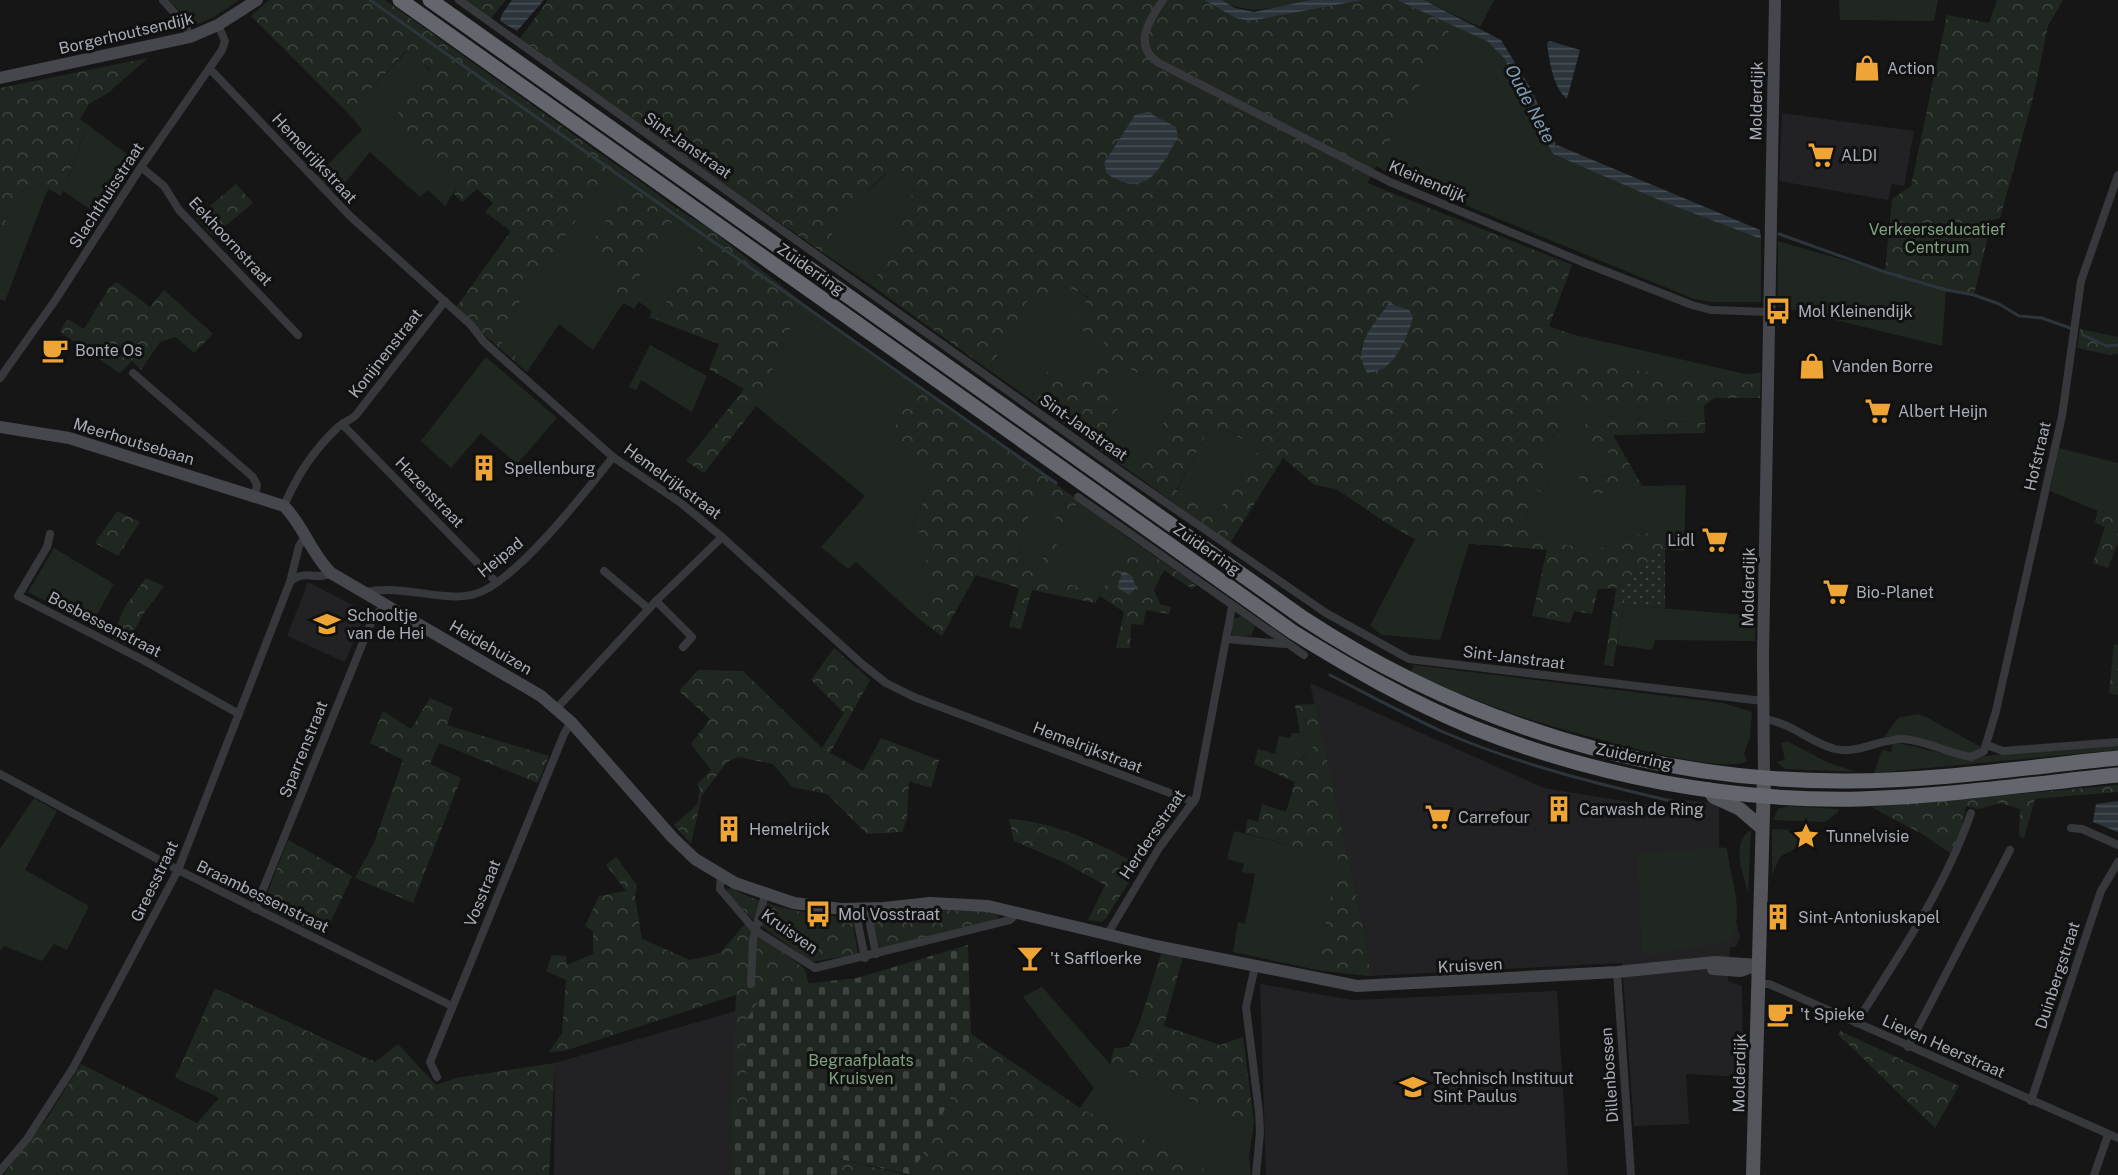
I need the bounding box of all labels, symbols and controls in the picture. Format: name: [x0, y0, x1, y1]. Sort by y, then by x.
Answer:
street label: Borgerhoutsendijk: [57, 9, 195, 58]
shop icon: Action: [1852, 53, 1882, 83]
place label: Action: [1887, 59, 1935, 78]
water label: Oude Nete: [1501, 61, 1560, 147]
street label: Molderdijk: [1746, 61, 1767, 141]
street label: Sint-Janstraat: [640, 108, 735, 183]
street label: Hemelrijkstraat: [268, 109, 361, 207]
street label: Slachthuisstraat: [65, 139, 148, 252]
supermarket icon: ALDI: [1806, 140, 1836, 170]
place label: ALDI: [1841, 146, 1877, 165]
street label: Kleinendijk: [1386, 157, 1470, 206]
street label: Eekhoornstraat: [185, 193, 277, 290]
park label: Verkeerseducatief Centrum: [1869, 220, 2005, 257]
street label: Zuiderring: [773, 239, 848, 300]
bus stop icon: Mol Kleinendijk: [1763, 296, 1793, 326]
place label: Mol Kleinendijk: [1798, 302, 1913, 321]
street label: Konijnenstraat: [345, 305, 426, 402]
cafe icon: Bonte Os: [40, 335, 70, 365]
place label: Bonte Os: [75, 341, 142, 360]
shop icon: Vanden Borre: [1797, 351, 1827, 381]
place label: Vanden Borre: [1832, 357, 1933, 376]
street label: Sint-Janstraat: [1036, 390, 1131, 465]
supermarket icon: Albert Heijn: [1863, 396, 1893, 426]
place label: Albert Heijn: [1898, 402, 1988, 421]
street label: Meerhoutsebaan: [71, 414, 197, 469]
street label: Hofstraat: [2020, 419, 2055, 493]
street label: Hemelrijkstraat: [620, 440, 725, 523]
street label: Hazenstraat: [391, 453, 468, 532]
building icon: Spellenburg: [469, 453, 499, 483]
place label: Spellenburg: [504, 459, 596, 478]
street label: Zuiderring: [1169, 519, 1244, 580]
supermarket icon: Lidl: [1700, 525, 1730, 555]
place label: Lidl: [1667, 531, 1695, 550]
street label: Heipad: [474, 533, 527, 581]
street label: Molderdijk: [1738, 547, 1759, 627]
supermarket icon: Bio-Planet: [1821, 577, 1851, 607]
place label: Bio-Planet: [1856, 583, 1934, 602]
street label: Bosbessenstraat: [45, 588, 165, 661]
place label: Schooltje van de Hei: [347, 606, 424, 643]
school or university icon: Schooltje van de Hei: [312, 609, 342, 639]
street label: Heidehuizen: [446, 616, 535, 679]
street label: Sint-Janstraat: [1462, 642, 1566, 673]
street label: Sparrenstraat: [275, 698, 332, 801]
street label: Hemelrijkstraat: [1030, 718, 1145, 777]
street label: Zuiderring: [1594, 739, 1674, 774]
street label: Herdersstraat: [1115, 786, 1189, 883]
building icon: Carwash de Ring: [1544, 794, 1574, 824]
place label: Carwash de Ring: [1579, 800, 1704, 819]
supermarket icon: Carrefour: [1423, 802, 1453, 832]
place label: Carrefour: [1458, 808, 1530, 827]
building icon: Hemelrijck: [714, 814, 744, 844]
place label: Hemelrijck: [749, 820, 830, 839]
place icon: Tunnelvisie: [1791, 821, 1821, 851]
place label: Tunnelvisie: [1826, 827, 1909, 846]
street label: Greesstraat: [127, 838, 182, 925]
street label: Braambessenstraat: [194, 856, 332, 937]
street label: Vosstraat: [460, 857, 505, 930]
bus stop icon: Mol Vosstraat: [803, 899, 833, 929]
building icon: Sint-Antoniuskapel: [1763, 902, 1793, 932]
street label: Kruisven: [758, 905, 822, 958]
place label: Mol Vosstraat: [838, 905, 940, 924]
place label: Sint-Antoniuskapel: [1798, 908, 1940, 927]
street label: Duinbergstraat: [2031, 919, 2084, 1031]
bar icon: 't Saffloerke: [1015, 943, 1045, 973]
place label: 't Saffloerke: [1050, 949, 1142, 968]
street label: Kruisven: [1437, 954, 1503, 977]
cafe icon: 't Spieke: [1765, 999, 1795, 1029]
place label: 't Spieke: [1800, 1005, 1865, 1024]
street label: Lieven Heerstraat: [1879, 1011, 2008, 1082]
street label: Dillenbossen: [1597, 1027, 1622, 1123]
street label: Molderdijk: [1729, 1033, 1750, 1113]
park label: Begraafplaats Kruisven: [808, 1051, 914, 1088]
place label: Technisch Instituut Sint Paulus: [1433, 1069, 1574, 1106]
school or university icon: Technisch Instituut Sint Paulus: [1398, 1072, 1428, 1102]

